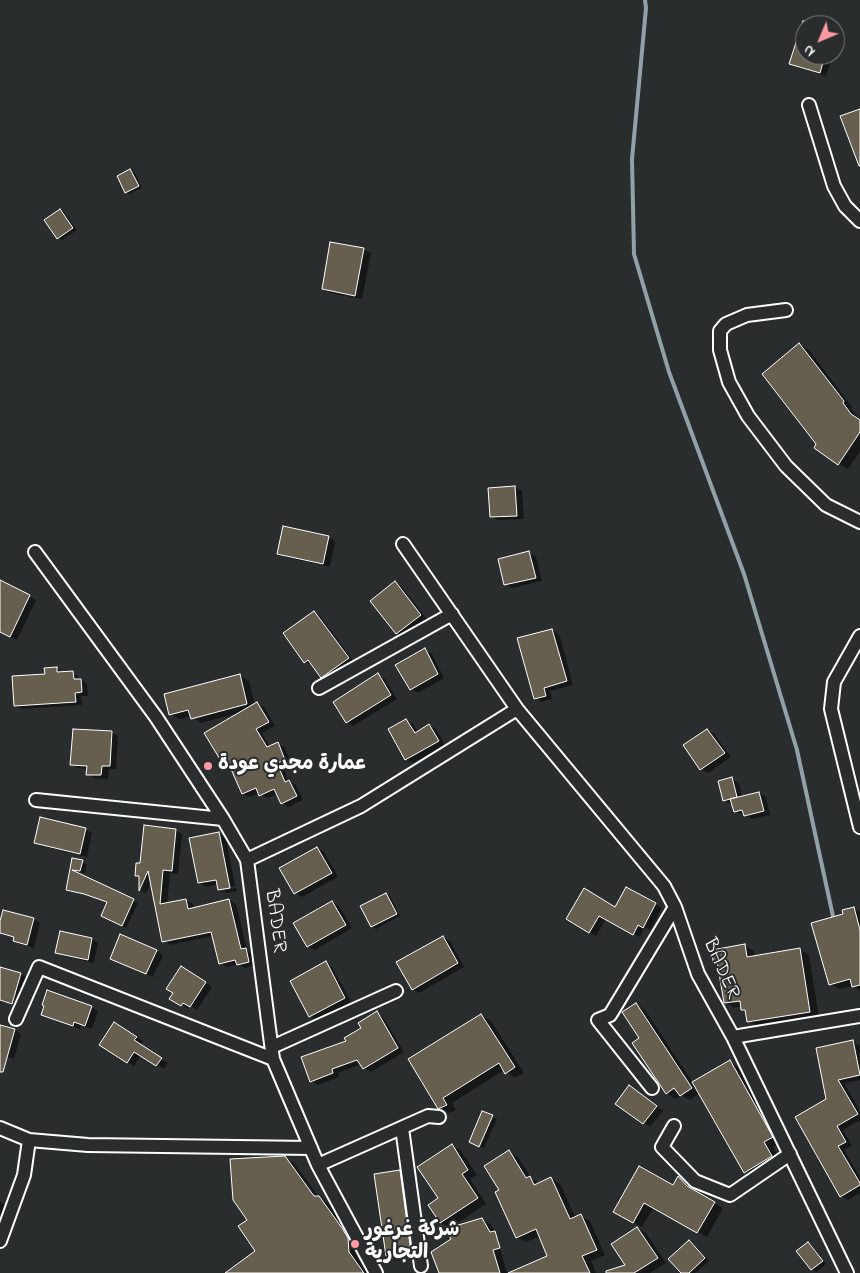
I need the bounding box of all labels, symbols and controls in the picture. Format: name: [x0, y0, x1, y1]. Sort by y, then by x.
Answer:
north arrow: [795, 15, 845, 65]
text: N: [799, 39, 821, 61]
place label: عمارة مجدي عودة: [218, 754, 367, 778]
marker: عمارة مجدي عودة: [202, 760, 214, 772]
street label: BADER: [258, 888, 290, 954]
street label: BADER: [696, 935, 744, 1003]
place label: شركة غرغور التجارية: [365, 1220, 459, 1267]
marker: شركة غرغور التجارية: [349, 1238, 361, 1250]

